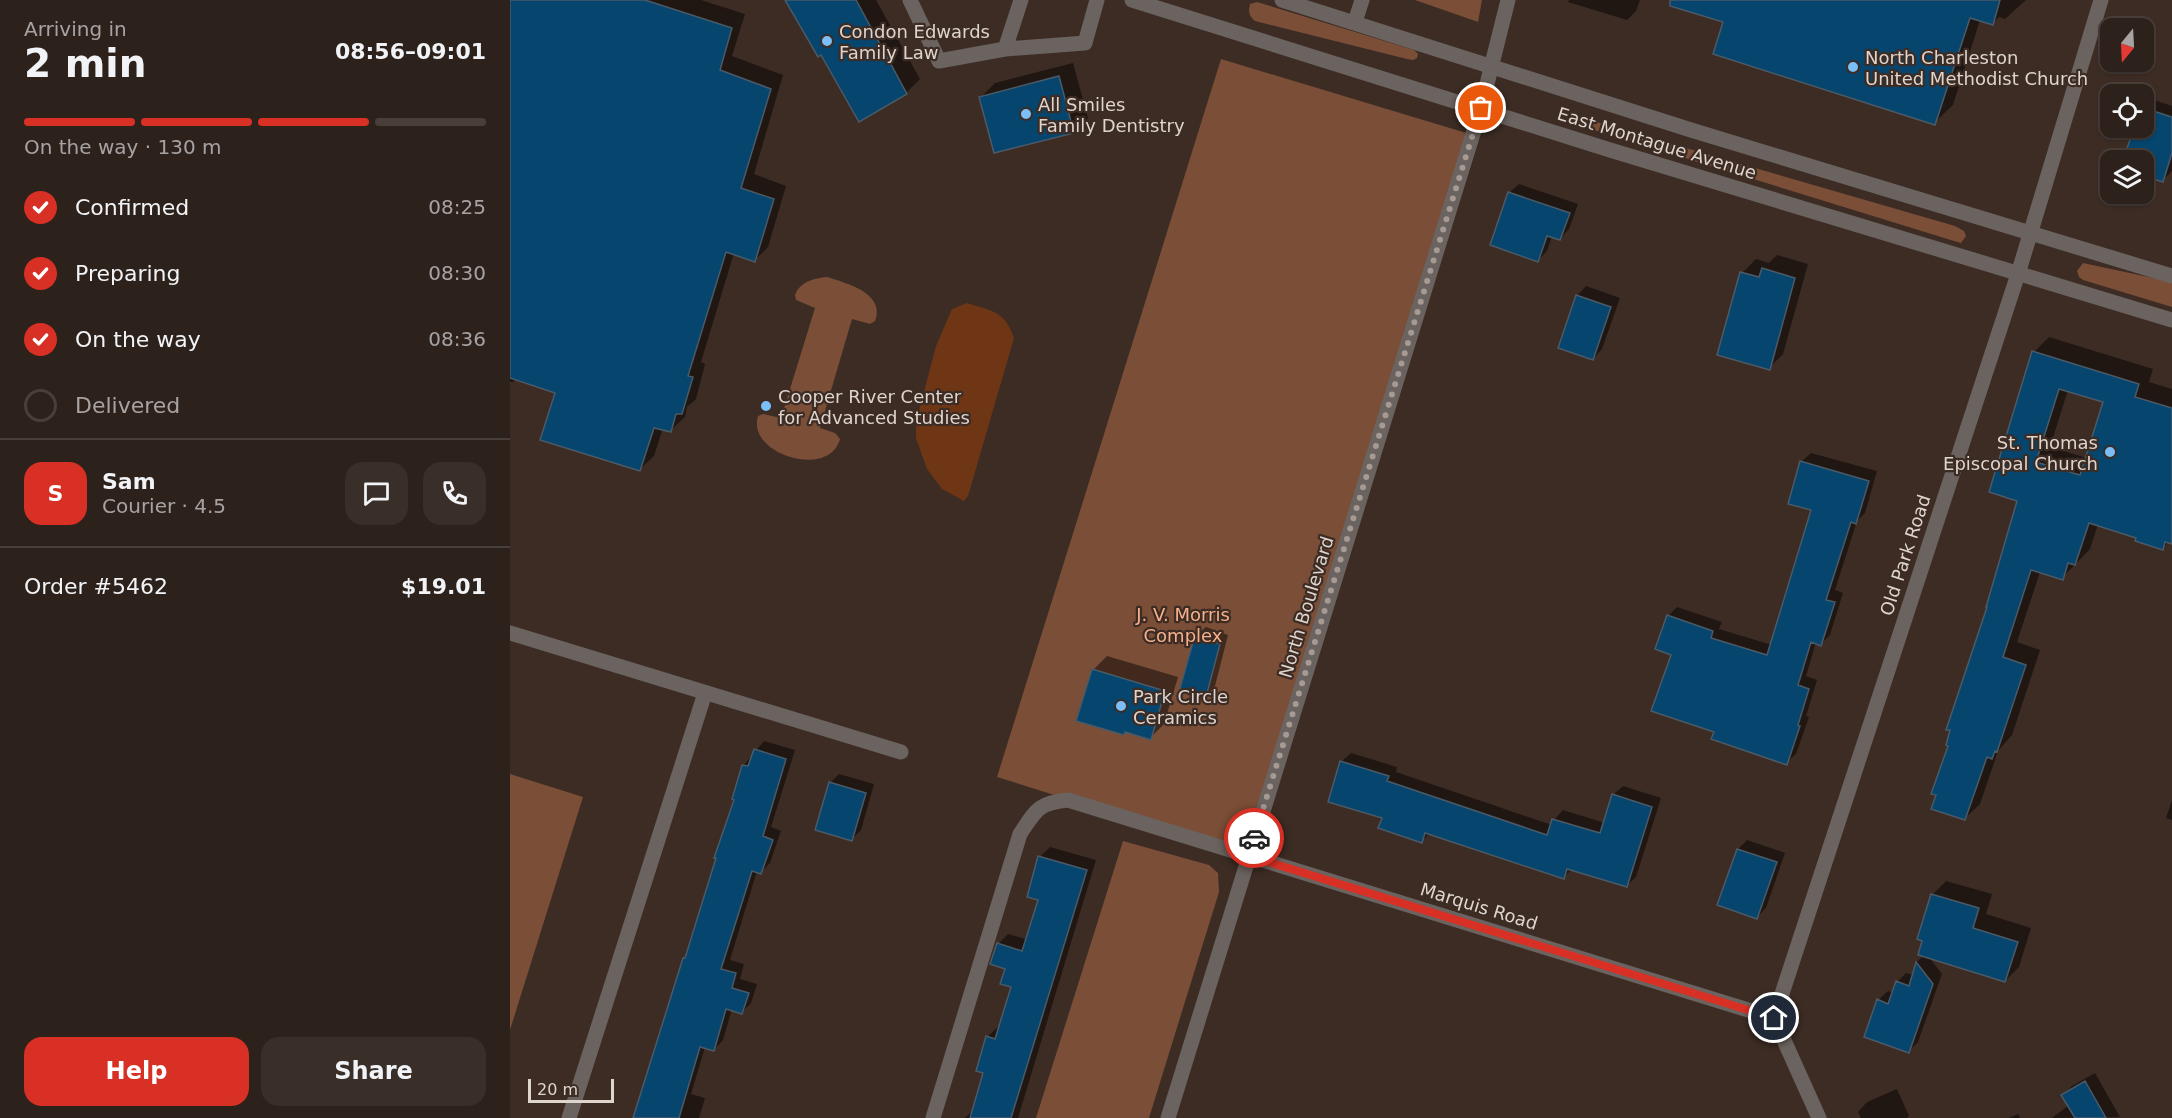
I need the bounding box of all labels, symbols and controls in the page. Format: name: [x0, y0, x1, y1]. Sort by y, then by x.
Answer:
text: Arriving in: [24, 17, 127, 41]
north arrow: [2100, 18, 2154, 72]
map controls: [2100, 18, 2154, 204]
place label: Condon Edwards Family Law: [839, 21, 990, 63]
marker: Condon Edwards Family Law: [820, 34, 834, 48]
text: 08:56–09:01: [335, 39, 486, 64]
text: 2 min: [24, 41, 146, 86]
place label: North Charleston United Methodist Church: [1865, 47, 2088, 89]
marker: North Charleston United Methodist Church: [1846, 60, 1860, 74]
pin: [1455, 82, 1506, 133]
button: locate: [2100, 84, 2154, 138]
icon: bag: [1464, 91, 1497, 124]
place label: All Smiles Family Dentistry: [1038, 94, 1185, 136]
street label: East Montague Avenue: [1555, 103, 1759, 183]
marker: All Smiles Family Dentistry: [1019, 107, 1033, 121]
text: On the way · 130 m: [24, 135, 222, 159]
button: layers: [2100, 150, 2154, 204]
icon: check: [24, 191, 57, 224]
text: Confirmed: [75, 195, 189, 220]
text: 08:25: [428, 195, 486, 219]
icon: check: [24, 257, 57, 290]
text: Preparing: [75, 261, 181, 286]
text: 08:30: [428, 261, 486, 285]
icon: check: [24, 323, 57, 356]
text: On the way: [75, 327, 201, 352]
text: 08:36: [428, 327, 486, 351]
place label: Cooper River Center for Advanced Studies: [778, 386, 970, 428]
text: Delivered: [75, 393, 180, 418]
marker: Cooper River Center for Advanced Studies: [759, 399, 773, 413]
place label: St. Thomas Episcopal Church: [1943, 432, 2098, 474]
marker: St. Thomas Episcopal Church: [2103, 445, 2117, 459]
button: chat: [345, 462, 408, 525]
button: phone: [423, 462, 486, 525]
text: Sam: [102, 469, 156, 494]
text: S: [48, 481, 63, 506]
street label: Old Park Road: [1876, 492, 1934, 618]
text: Courier · 4.5: [102, 494, 226, 518]
street label: North Boulevard: [1274, 534, 1338, 680]
text: Order #5462: [24, 574, 168, 599]
text: $19.01: [401, 574, 486, 599]
park label: J. V. Morris Complex: [1135, 604, 1230, 646]
place label: Park Circle Ceramics: [1133, 686, 1228, 728]
marker: Park Circle Ceramics: [1114, 699, 1128, 713]
courier: [1224, 808, 1284, 868]
icon: car: [1238, 822, 1271, 855]
street label: Marquis Road: [1418, 878, 1540, 934]
pin: [1748, 992, 1799, 1043]
icon: home: [1757, 1001, 1790, 1034]
button: Help: [24, 1037, 249, 1106]
button: Share: [261, 1037, 486, 1106]
scale bar: [528, 1076, 614, 1104]
text: 20 m: [537, 1080, 578, 1099]

